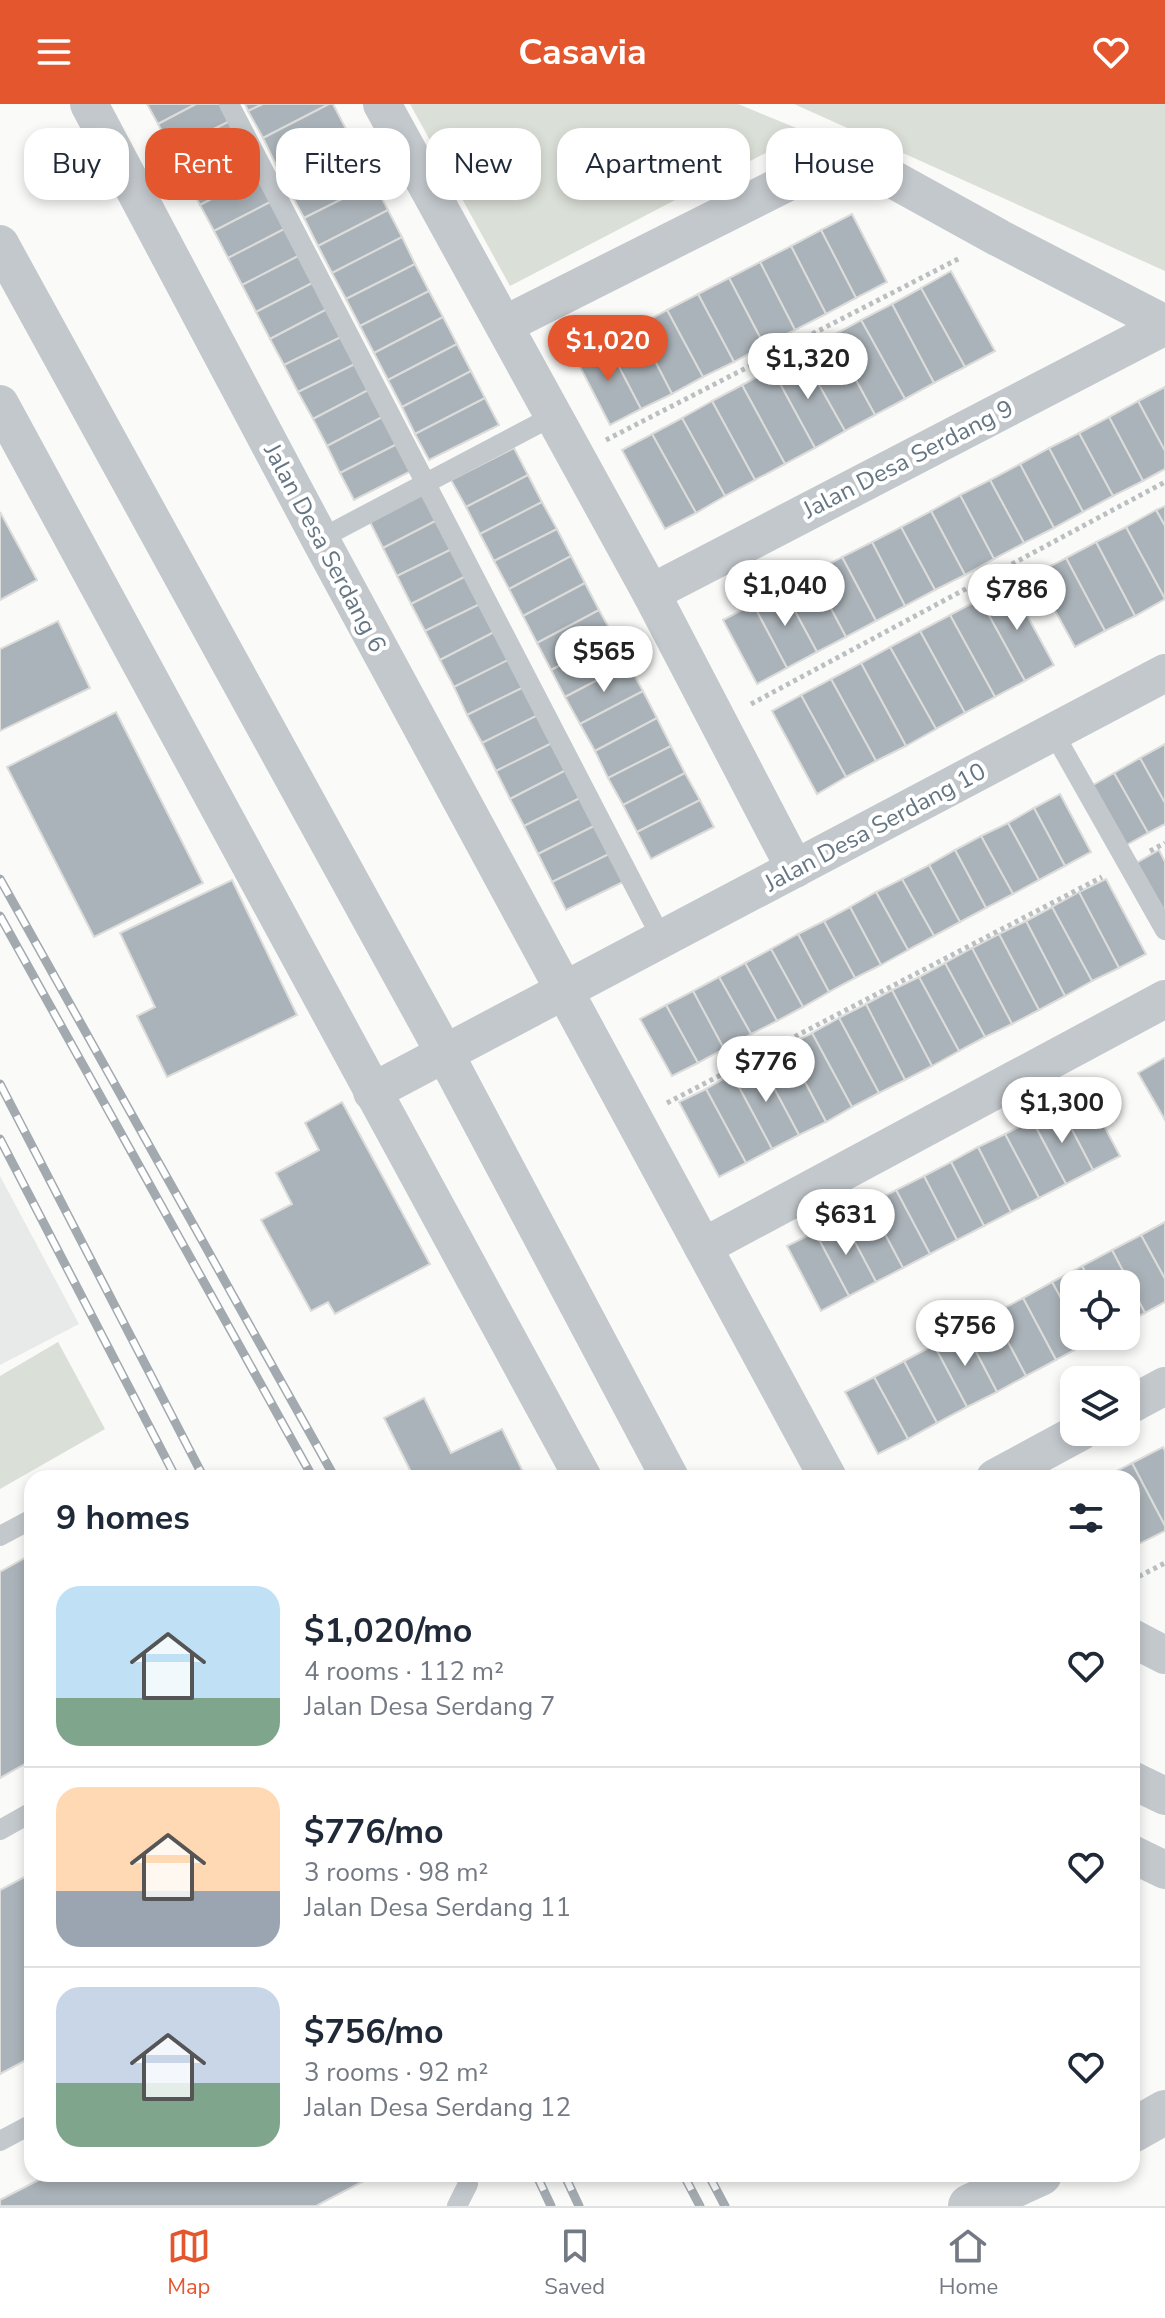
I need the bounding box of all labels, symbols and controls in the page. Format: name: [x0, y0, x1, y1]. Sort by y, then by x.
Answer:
text: Casavia: [518, 28, 647, 77]
icon: menu: [32, 30, 76, 74]
icon: heart: [1089, 30, 1133, 74]
chip: Buy: [24, 128, 129, 200]
chip: Rent: [145, 128, 260, 200]
chip: Filters: [276, 128, 410, 200]
chip: New: [426, 128, 541, 200]
chip: Apartment: [557, 128, 750, 200]
chip: House: [766, 128, 903, 200]
pin: $1,020: [543, 315, 673, 383]
text: $1,020: [566, 323, 650, 358]
pin: $1,320: [743, 333, 873, 401]
text: $1,320: [766, 341, 850, 376]
street label: Jalan Desa Serdang 9: [796, 392, 1019, 526]
street label: Jalan Desa Serdang 6: [256, 437, 394, 658]
pin: $1,040: [720, 560, 850, 628]
pin: $786: [970, 564, 1064, 632]
text: $1,040: [743, 568, 827, 603]
text: $786: [986, 572, 1048, 607]
pin: $565: [557, 626, 651, 694]
text: $565: [573, 634, 635, 669]
street label: Jalan Desa Serdang 10: [758, 755, 991, 899]
pin: $776: [719, 1036, 813, 1104]
text: $776: [735, 1044, 797, 1079]
pin: $1,300: [997, 1077, 1127, 1145]
text: $1,300: [1020, 1085, 1104, 1120]
pin: $631: [799, 1189, 893, 1257]
text: $631: [815, 1197, 877, 1232]
map controls: [1060, 1270, 1140, 1446]
button: locate: [1060, 1270, 1140, 1350]
pin: $756: [918, 1300, 1012, 1368]
text: $756: [934, 1308, 996, 1343]
button: layers: [1060, 1366, 1140, 1446]
text: 9 homes: [56, 1495, 190, 1541]
icon: filters: [1064, 1496, 1108, 1540]
text: $1,020/mo: [304, 1608, 472, 1654]
icon: home: [120, 1618, 216, 1714]
icon: heart: [1064, 1644, 1108, 1688]
text: 4 rooms · 112 m²: [304, 1654, 504, 1689]
text: Jalan Desa Serdang 7: [304, 1689, 555, 1724]
text: $776/mo: [304, 1809, 444, 1855]
icon: home: [120, 1819, 216, 1915]
icon: heart: [1064, 1845, 1108, 1889]
text: 3 rooms · 98 m²: [304, 1855, 488, 1890]
text: Jalan Desa Serdang 11: [304, 1890, 571, 1925]
text: $756/mo: [304, 2009, 444, 2055]
icon: home: [120, 2019, 216, 2115]
icon: heart: [1064, 2045, 1108, 2089]
text: 3 rooms · 92 m²: [304, 2055, 488, 2090]
text: Jalan Desa Serdang 12: [304, 2090, 571, 2125]
tab: Map: [167, 2224, 211, 2302]
tab: Saved: [544, 2224, 605, 2302]
tab: Home: [939, 2224, 998, 2302]

